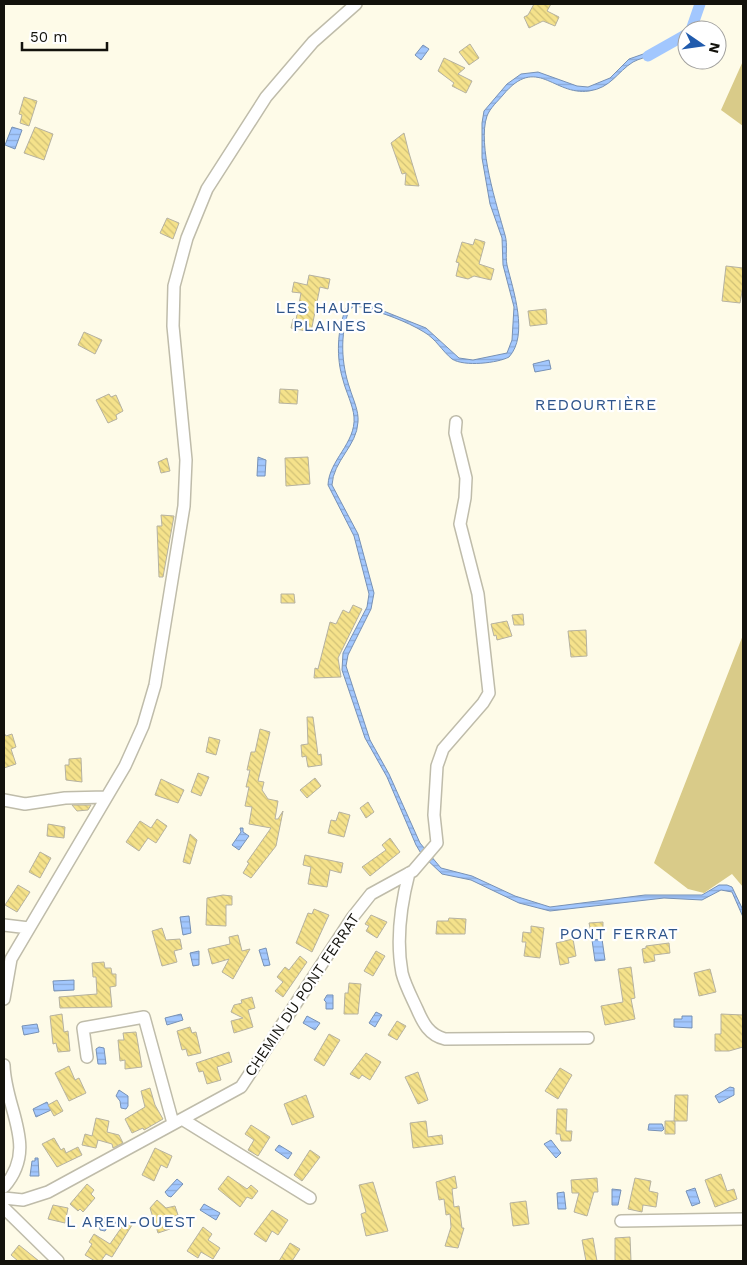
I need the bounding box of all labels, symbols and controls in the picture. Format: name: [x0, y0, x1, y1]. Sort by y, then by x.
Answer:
scale bar: [22, 20, 108, 52]
north arrow: [677, 20, 727, 70]
text: 50 m: [30, 28, 67, 46]
text: N: [706, 41, 724, 55]
district label: LES HAUTES PLAINES: [276, 298, 384, 335]
district label: REDOURTIÈRE: [535, 395, 657, 414]
street label: CHEMIN DU PONT FERRAT: [241, 910, 363, 1080]
district label: PONT FERRAT: [559, 924, 679, 943]
district label: L AREN-OUEST: [66, 1212, 196, 1231]

